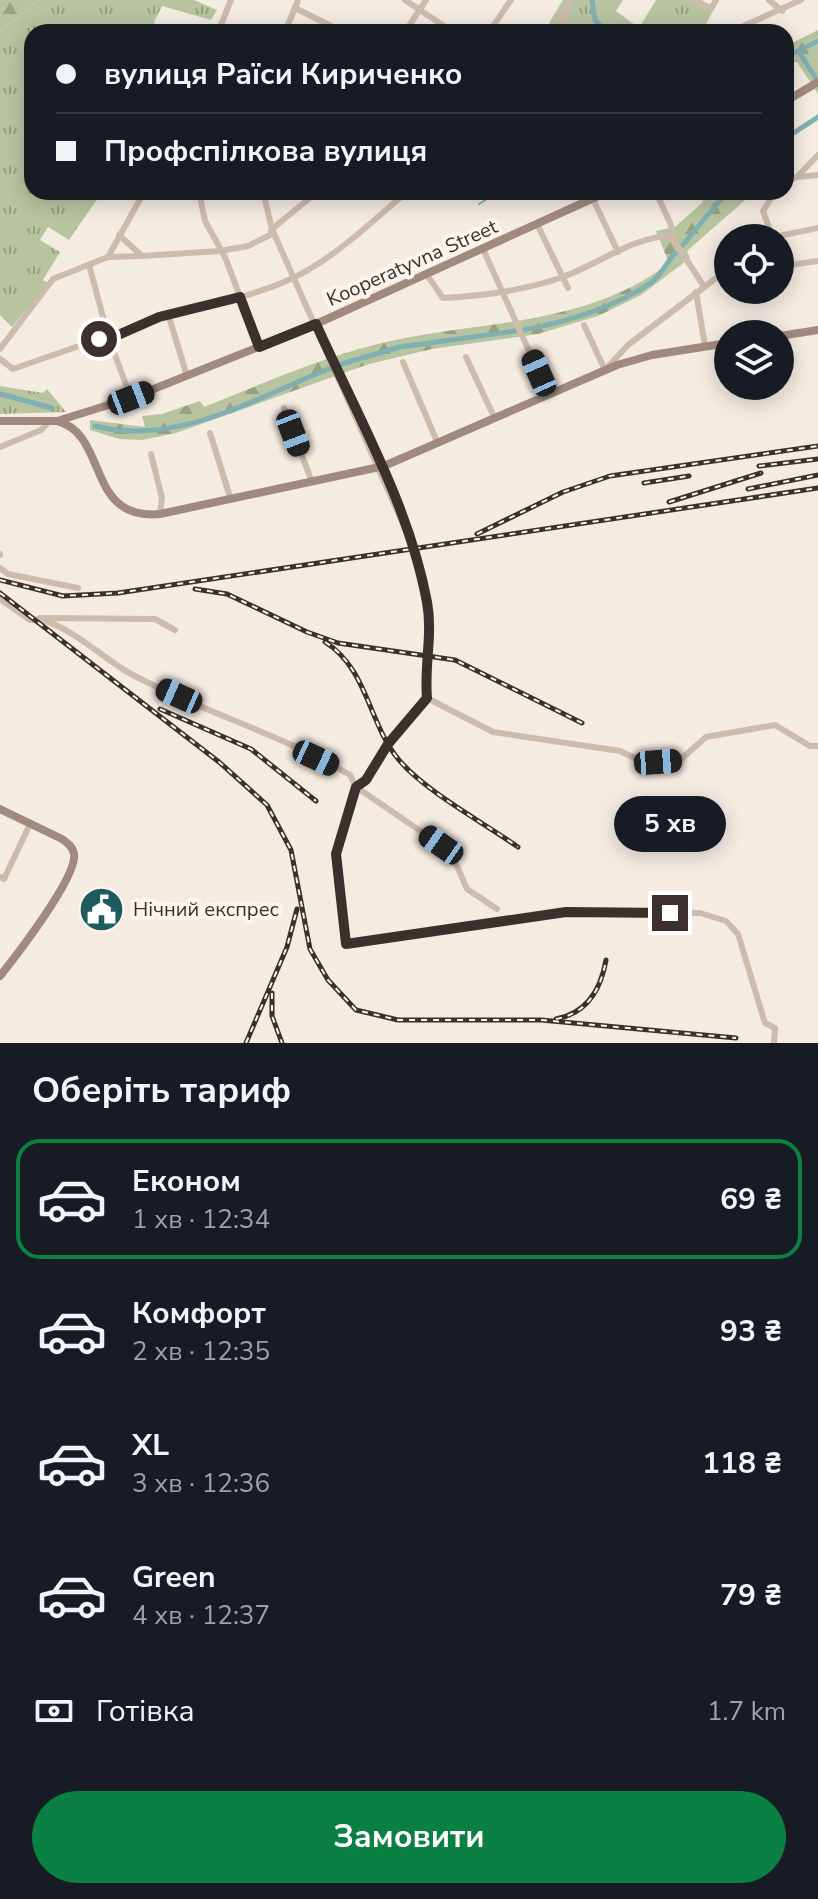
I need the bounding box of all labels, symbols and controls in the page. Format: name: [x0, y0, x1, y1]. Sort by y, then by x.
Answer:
text: вулиця Раїси Кириченко: [104, 54, 462, 95]
text: Профспілкова вулиця: [104, 131, 427, 172]
street label: Kooperatyvna Street: [322, 213, 503, 313]
map controls: [714, 224, 794, 400]
button: locate: [714, 224, 794, 304]
button: layers: [714, 320, 794, 400]
route start: [81, 321, 117, 357]
car: [518, 346, 560, 400]
car: [104, 378, 158, 418]
car: [273, 406, 313, 460]
car: [152, 675, 206, 717]
car: [289, 737, 343, 779]
car: [633, 748, 683, 776]
callout: 5 хв: [614, 797, 726, 853]
text: 5 хв: [644, 806, 696, 841]
car: [414, 821, 468, 869]
public building icon: Нічний експрес: [78, 885, 126, 933]
route end: [652, 895, 688, 931]
place label: Нічний експрес: [133, 896, 279, 923]
text: Оберіть тариф: [32, 1066, 291, 1115]
text: Економ: [132, 1161, 241, 1202]
icon: car: [36, 1163, 108, 1235]
text: 69 ₴: [720, 1179, 782, 1220]
text: 1 хв · 12:34: [132, 1202, 270, 1237]
text: Комфорт: [132, 1293, 266, 1334]
icon: car: [36, 1295, 108, 1367]
text: 93 ₴: [720, 1311, 782, 1352]
text: 2 хв · 12:35: [132, 1334, 270, 1369]
text: XL: [132, 1425, 169, 1466]
icon: car: [36, 1427, 108, 1499]
text: 118 ₴: [702, 1443, 782, 1484]
text: 3 хв · 12:36: [132, 1466, 270, 1501]
text: Green: [132, 1557, 216, 1598]
icon: car: [36, 1559, 108, 1631]
text: 79 ₴: [720, 1575, 782, 1616]
text: 4 хв · 12:37: [132, 1598, 270, 1633]
icon: cash: [32, 1689, 76, 1733]
text: Готівка: [96, 1691, 195, 1732]
text: 1.7 km: [707, 1694, 786, 1729]
button: Замовити: [32, 1791, 786, 1883]

